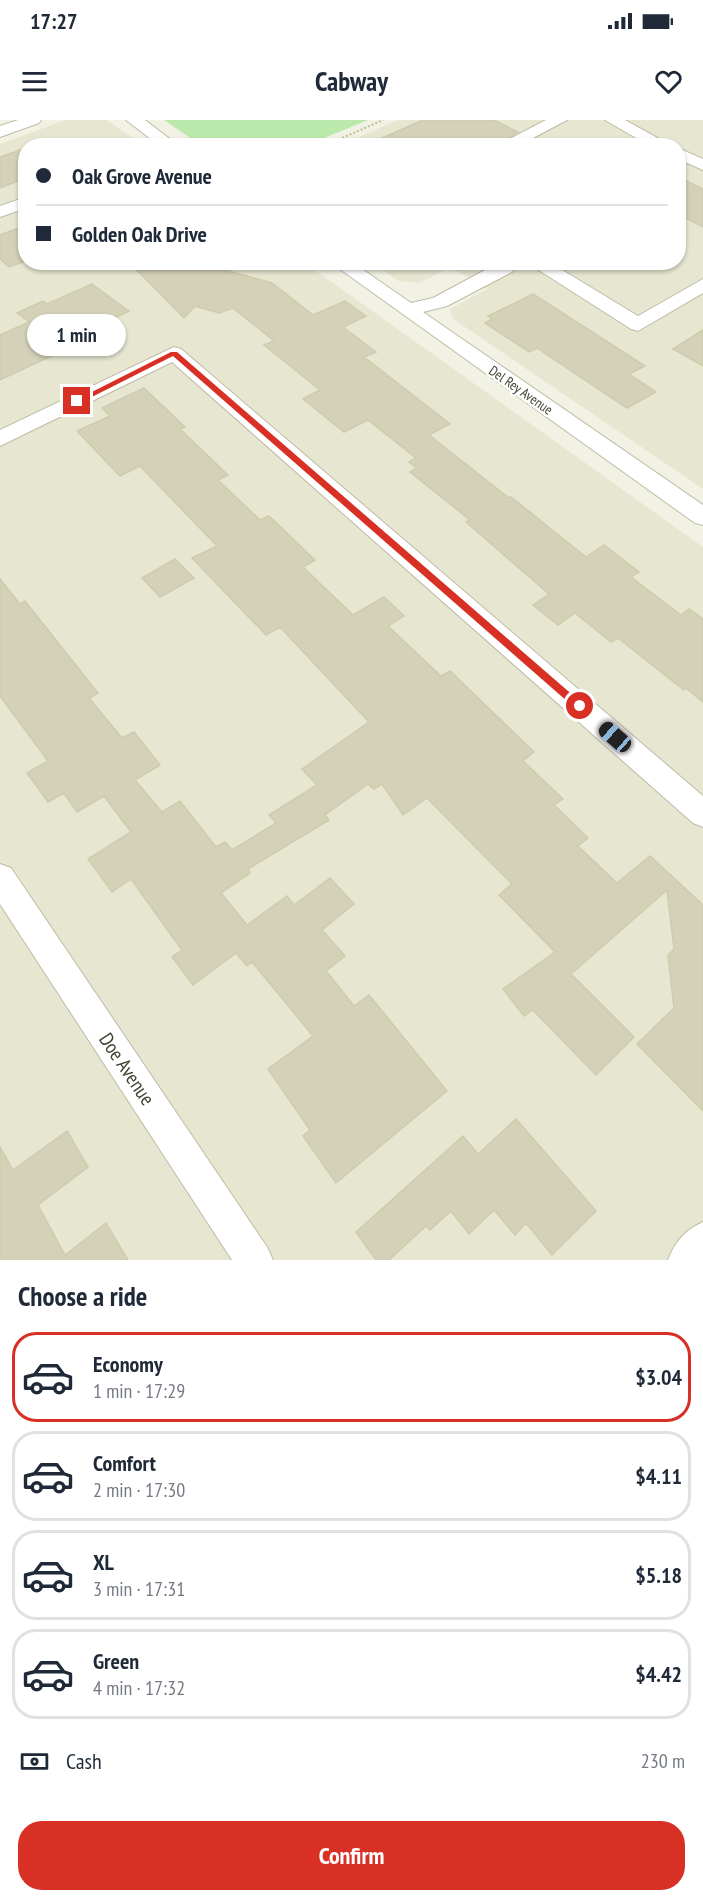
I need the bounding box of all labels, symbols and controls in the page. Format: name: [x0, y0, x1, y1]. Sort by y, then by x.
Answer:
text: 17:27: [30, 7, 78, 35]
text: Cabway: [315, 64, 388, 98]
icon: menu: [18, 65, 51, 98]
icon: heart: [652, 65, 685, 98]
text: Oak Grove Avenue: [72, 162, 212, 190]
text: Golden Oak Drive: [72, 220, 207, 248]
callout: 1 min: [28, 314, 127, 356]
text: 1 min: [56, 322, 97, 348]
street label: Del Rey Avenue: [486, 361, 557, 419]
route end: [63, 387, 90, 414]
route start: [566, 692, 593, 719]
car: [596, 718, 634, 756]
street label: Doe Avenue: [93, 1028, 161, 1110]
text: Choose a ride: [18, 1279, 147, 1313]
icon: car: [21, 1350, 75, 1404]
text: Economy: [93, 1350, 163, 1378]
text: $3.04: [635, 1363, 682, 1391]
text: 1 min · 17:29: [93, 1378, 185, 1404]
icon: car: [21, 1449, 75, 1503]
text: Comfort: [93, 1449, 156, 1477]
text: $4.11: [635, 1462, 682, 1490]
text: 2 min · 17:30: [93, 1477, 185, 1503]
icon: car: [21, 1548, 75, 1602]
text: XL: [93, 1548, 114, 1576]
text: $5.18: [635, 1561, 682, 1589]
text: 3 min · 17:31: [93, 1576, 185, 1602]
icon: car: [21, 1647, 75, 1701]
text: Green: [93, 1647, 139, 1675]
text: $4.42: [635, 1660, 682, 1688]
text: 4 min · 17:32: [93, 1675, 185, 1701]
icon: cash: [18, 1745, 51, 1778]
text: Cash: [66, 1747, 102, 1775]
text: 230 m: [641, 1748, 685, 1774]
button: Confirm: [18, 1821, 685, 1890]

